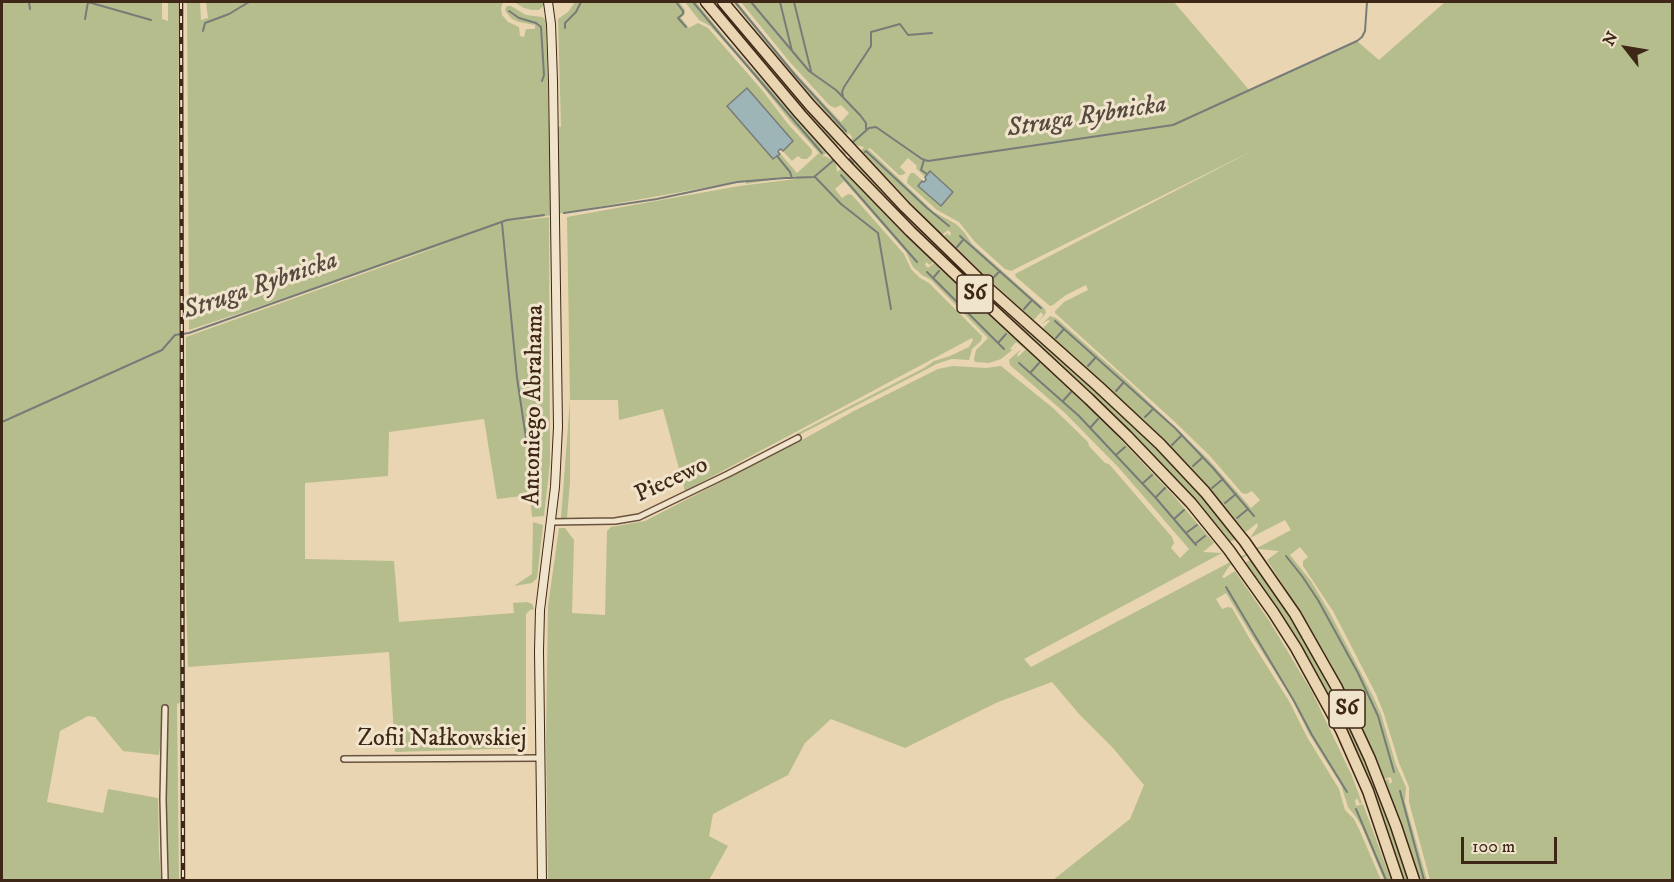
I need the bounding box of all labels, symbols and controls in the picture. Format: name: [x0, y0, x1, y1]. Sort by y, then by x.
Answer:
north arrow: [1596, 18, 1656, 78]
text: N: [1599, 28, 1623, 50]
water label: Struga Rybnicka: [1005, 90, 1169, 146]
water label: Struga Rybnicka: [180, 246, 342, 328]
road number: S6: [957, 275, 993, 313]
street label: Antoniego Abrahama: [519, 304, 551, 506]
street label: Piecewo: [631, 452, 713, 510]
road number: S6: [1329, 690, 1365, 728]
street label: Zofii Nałkowskiej: [358, 726, 526, 754]
scale bar: [1464, 825, 1560, 863]
text: 100 m: [1472, 836, 1515, 858]

